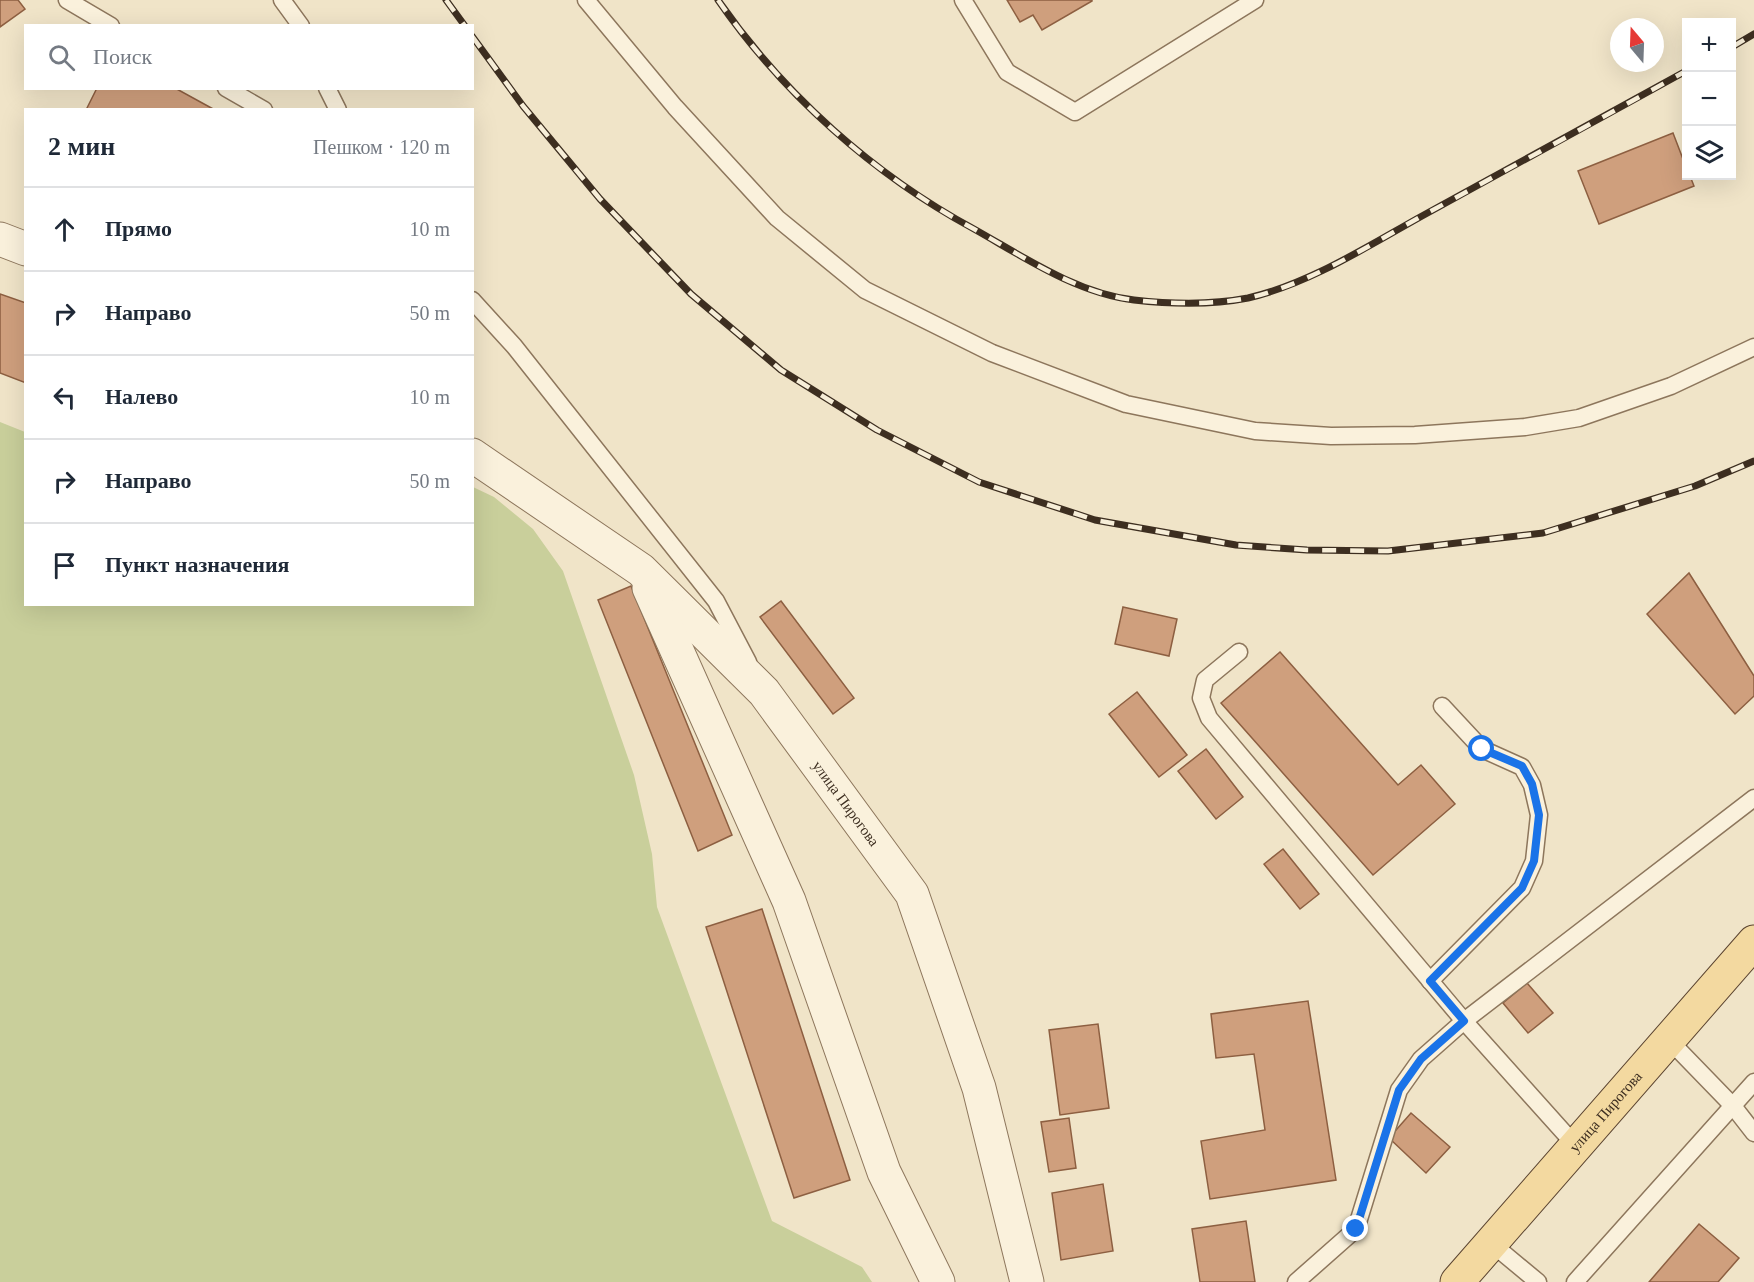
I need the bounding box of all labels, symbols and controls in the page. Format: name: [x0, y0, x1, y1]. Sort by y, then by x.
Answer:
north arrow: [1610, 18, 1664, 72]
map controls: [1682, 18, 1736, 180]
button: +: [1682, 18, 1736, 72]
search box: [24, 24, 474, 90]
icon: search: [45, 41, 78, 74]
text: Поиск: [93, 44, 152, 69]
button: −: [1682, 72, 1736, 126]
button: layers: [1682, 126, 1736, 180]
text: 2 мин: [48, 132, 115, 161]
text: Пешком · 120 m: [313, 136, 450, 158]
icon: ahead: [48, 213, 81, 246]
text: Прямо: [105, 216, 172, 241]
text: 10 m: [409, 218, 450, 240]
icon: right: [48, 297, 81, 330]
text: Направо: [105, 300, 191, 325]
text: 50 m: [409, 302, 450, 324]
icon: left: [48, 381, 81, 414]
text: Налево: [105, 384, 178, 409]
text: 10 m: [409, 386, 450, 408]
icon: right: [48, 465, 81, 498]
text: Направо: [105, 468, 191, 493]
text: 50 m: [409, 470, 450, 492]
icon: arrive: [48, 549, 81, 582]
text: Пункт назначения: [105, 552, 290, 577]
route start: [1468, 735, 1494, 761]
street label: улица Пирогова: [809, 758, 882, 850]
street label: улица Пирогова: [1566, 1068, 1645, 1155]
route end: [1342, 1215, 1368, 1241]

